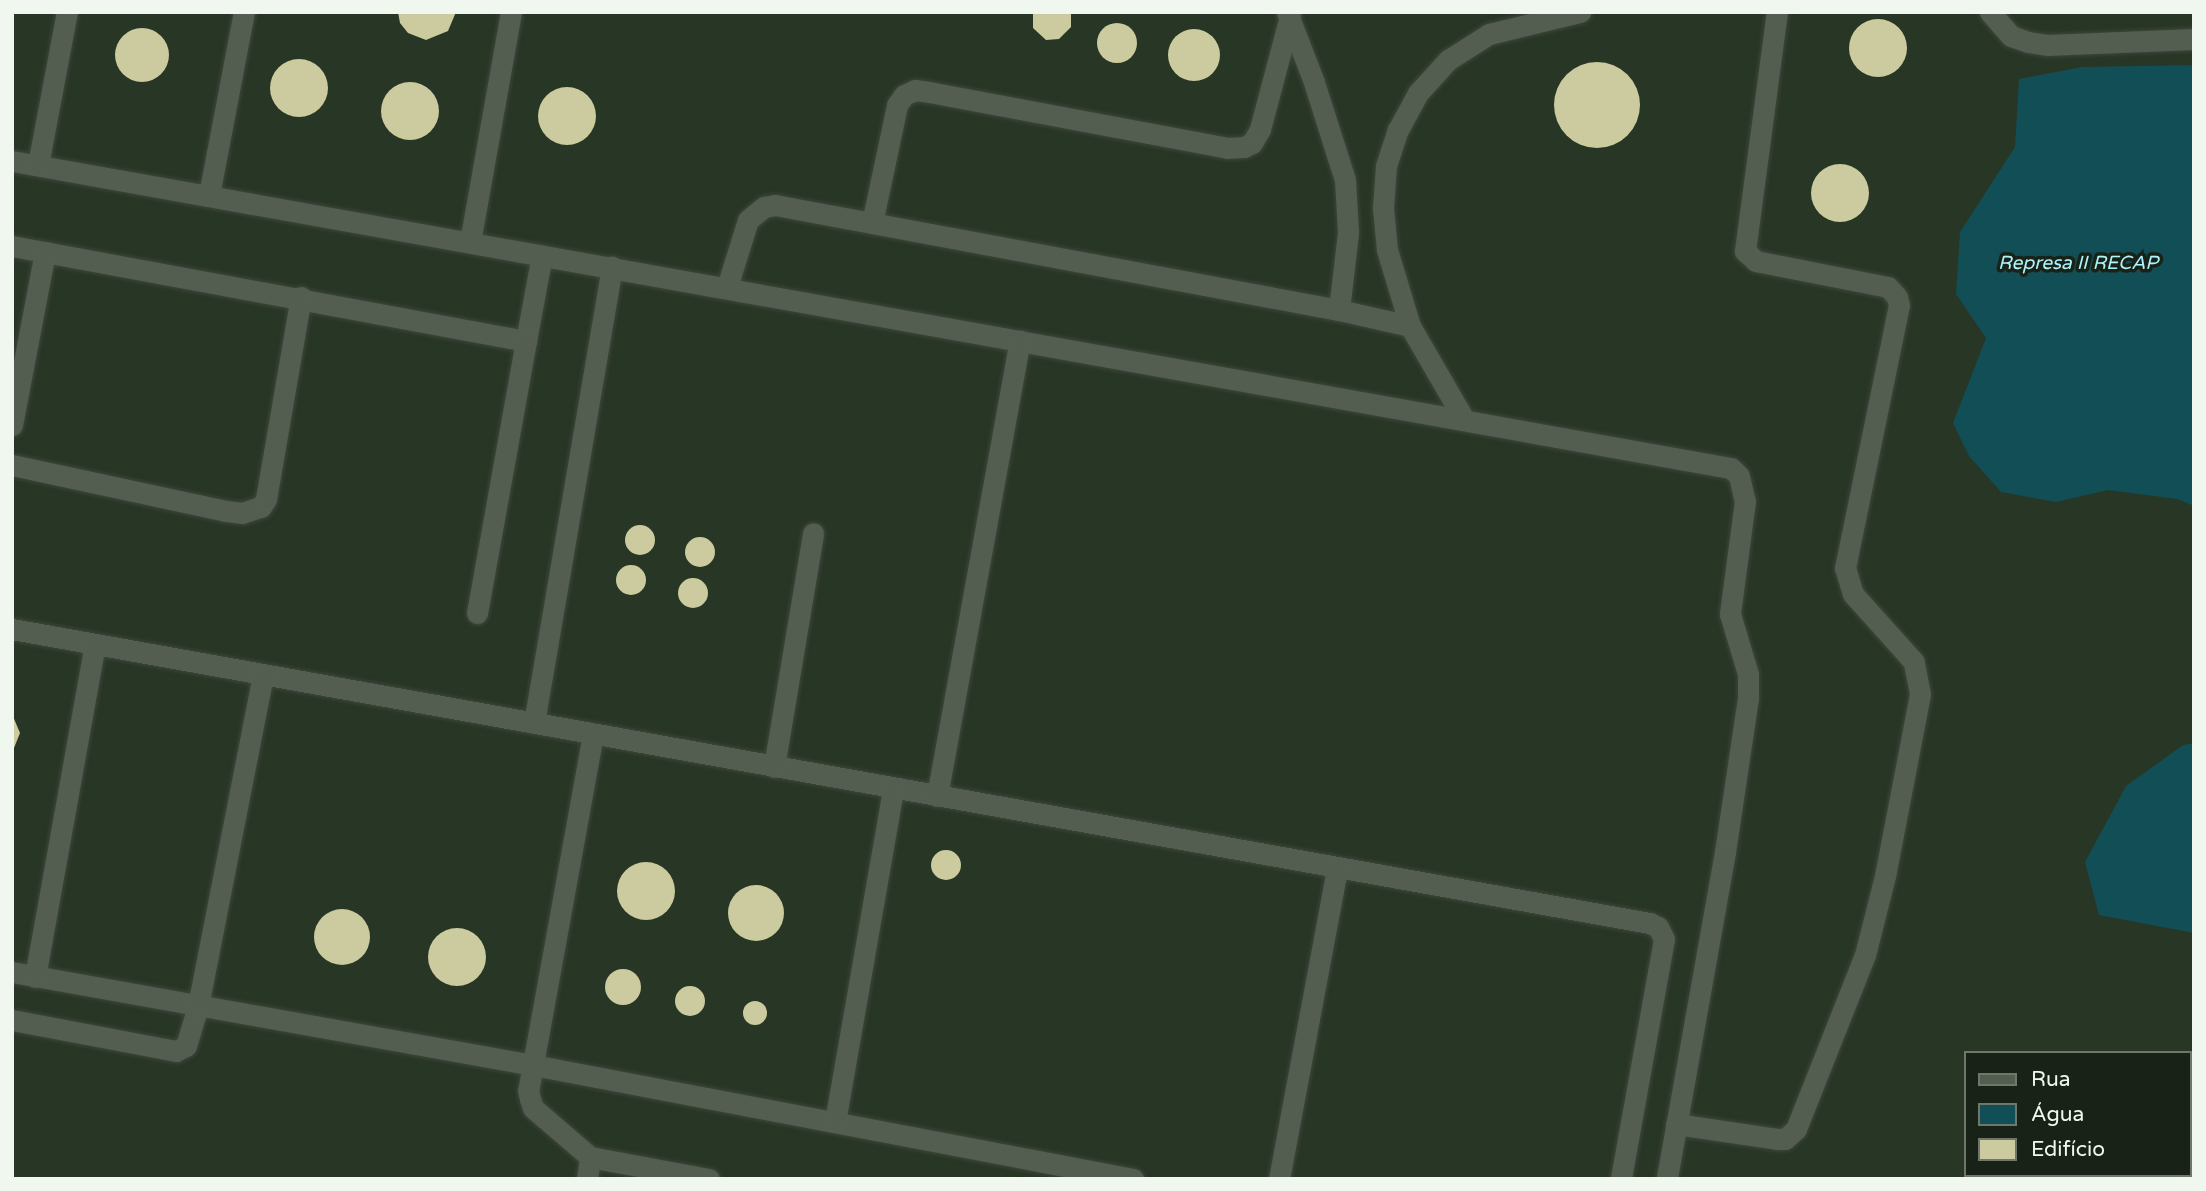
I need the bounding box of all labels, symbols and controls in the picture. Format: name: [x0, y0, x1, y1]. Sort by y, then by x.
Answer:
water label: Represa II RECAP: [1998, 253, 2158, 275]
legend: [1965, 1051, 2192, 1177]
text: Rua: [2031, 1067, 2071, 1092]
text: Água: [2031, 1102, 2084, 1127]
text: Edifício: [2031, 1137, 2105, 1162]

